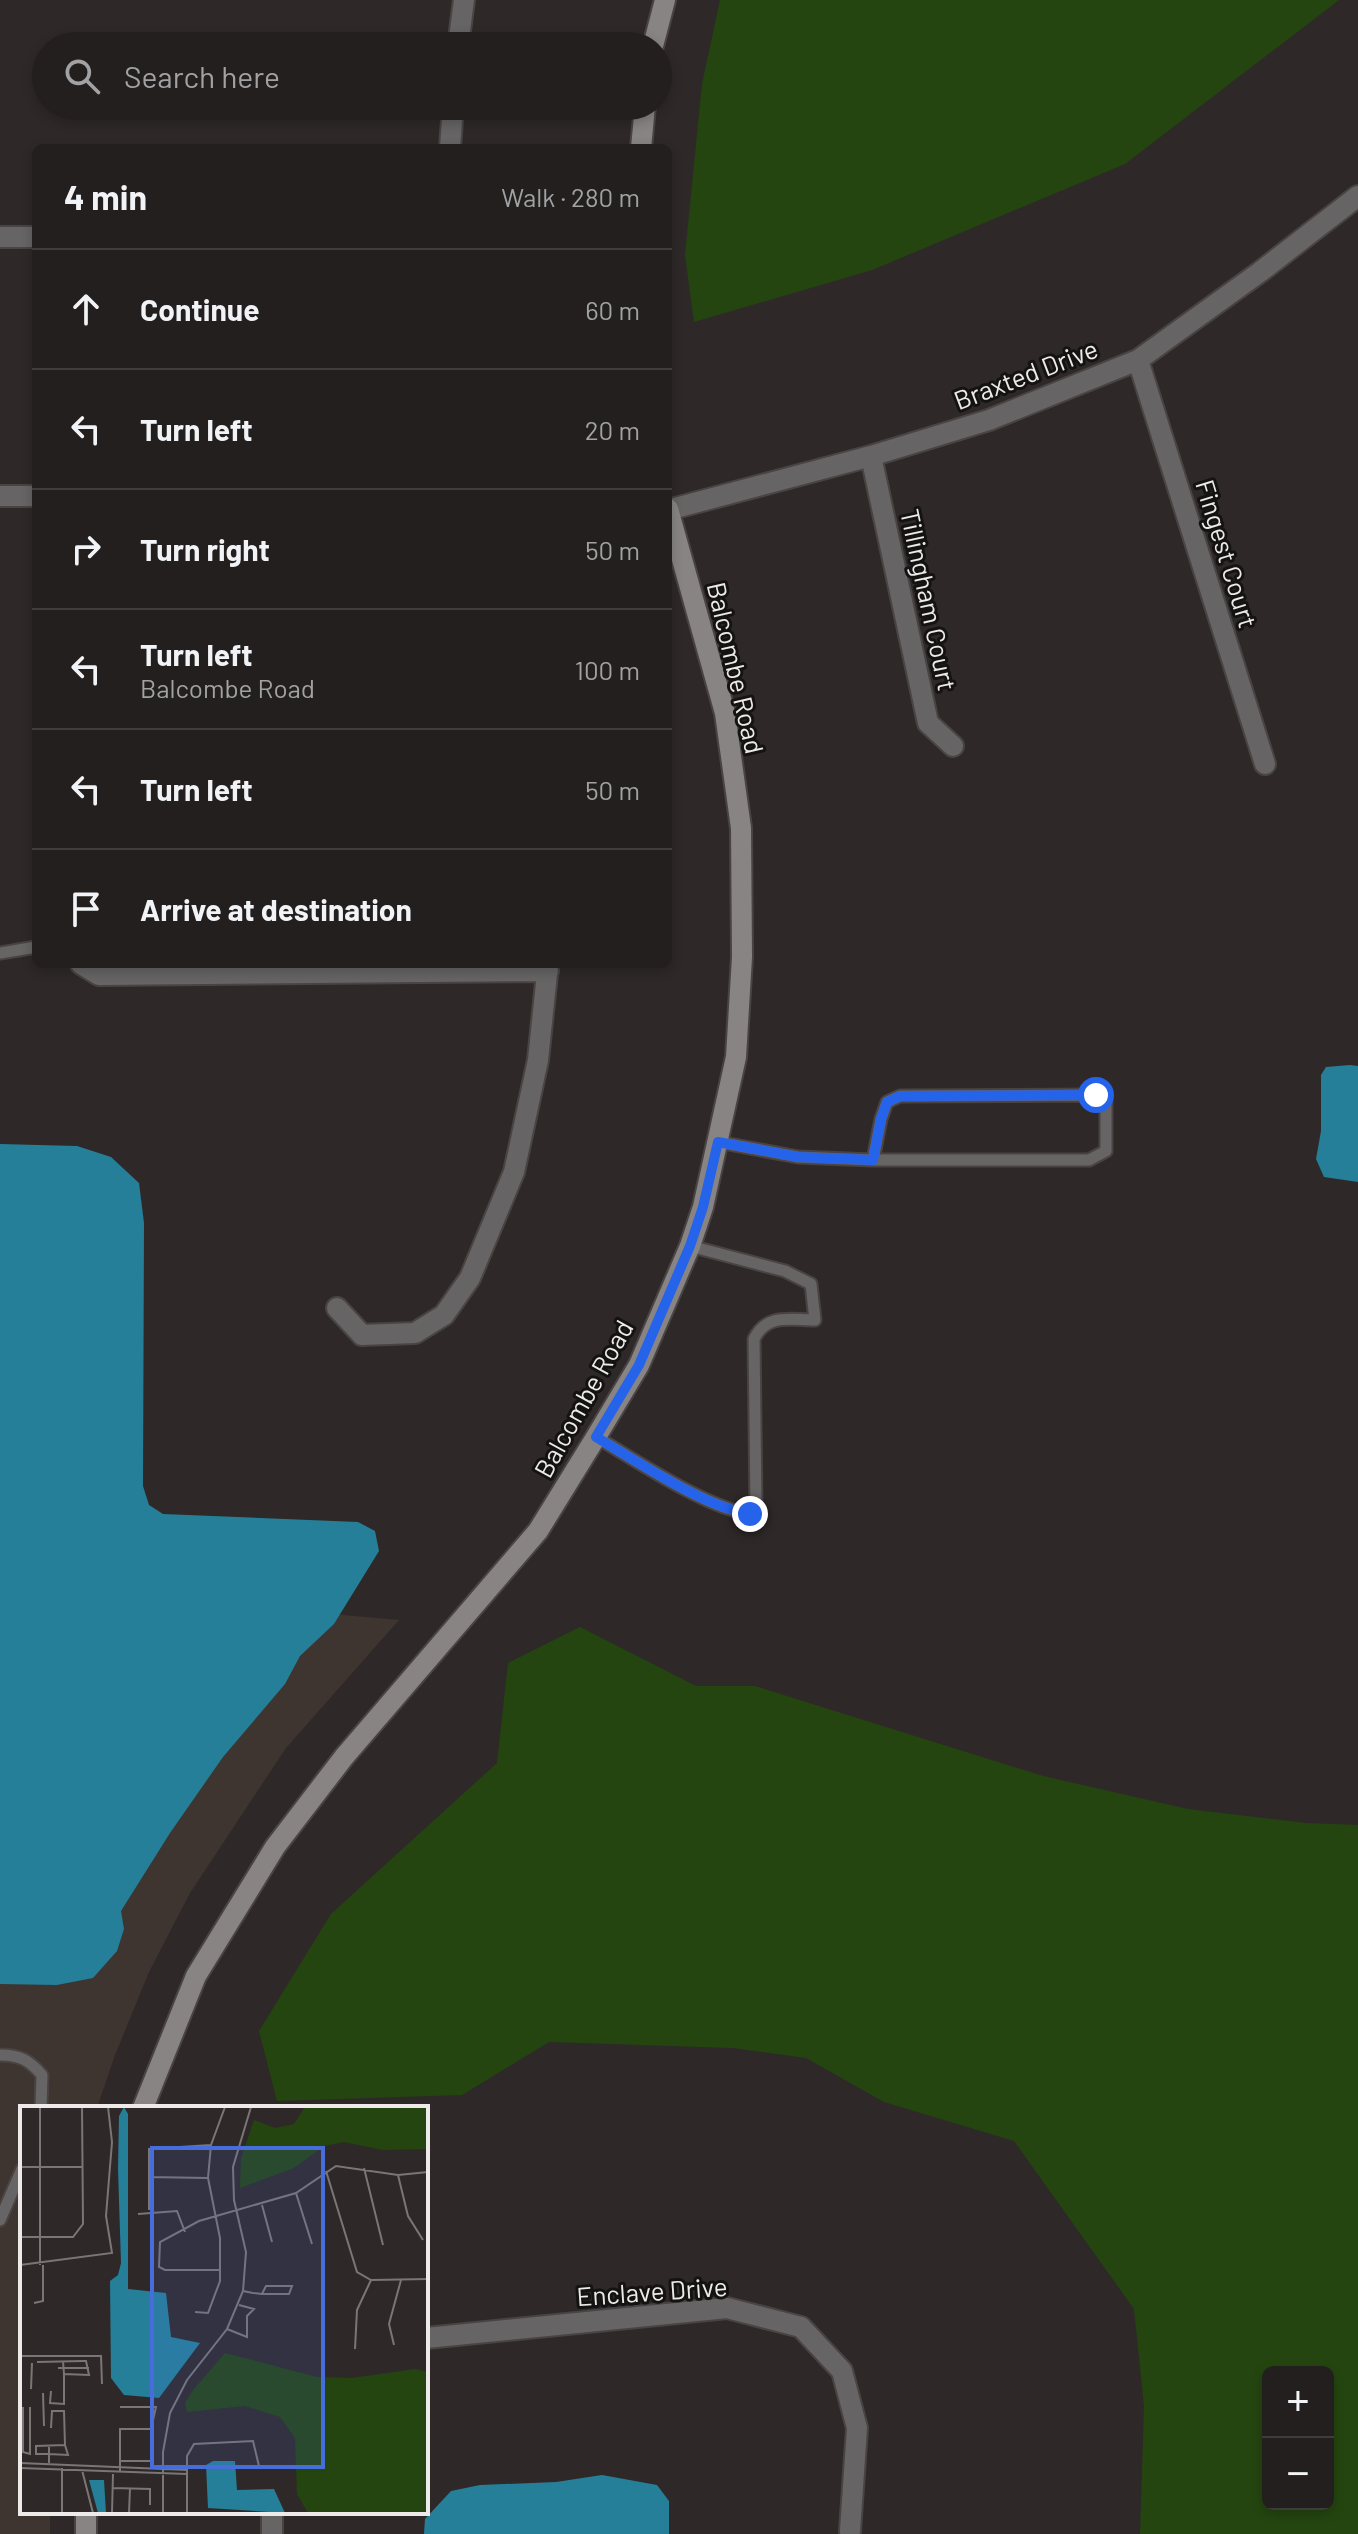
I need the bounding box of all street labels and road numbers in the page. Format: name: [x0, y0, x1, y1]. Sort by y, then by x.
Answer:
street label: Braxted Drive: [949, 332, 1102, 415]
street label: Fingest Court: [1190, 476, 1265, 631]
street label: Tillingham Court: [895, 506, 964, 693]
street label: Balcombe Road: [702, 579, 771, 756]
street label: Balcombe Road: [527, 1314, 639, 1482]
street label: Enclave Drive: [575, 2270, 728, 2311]

